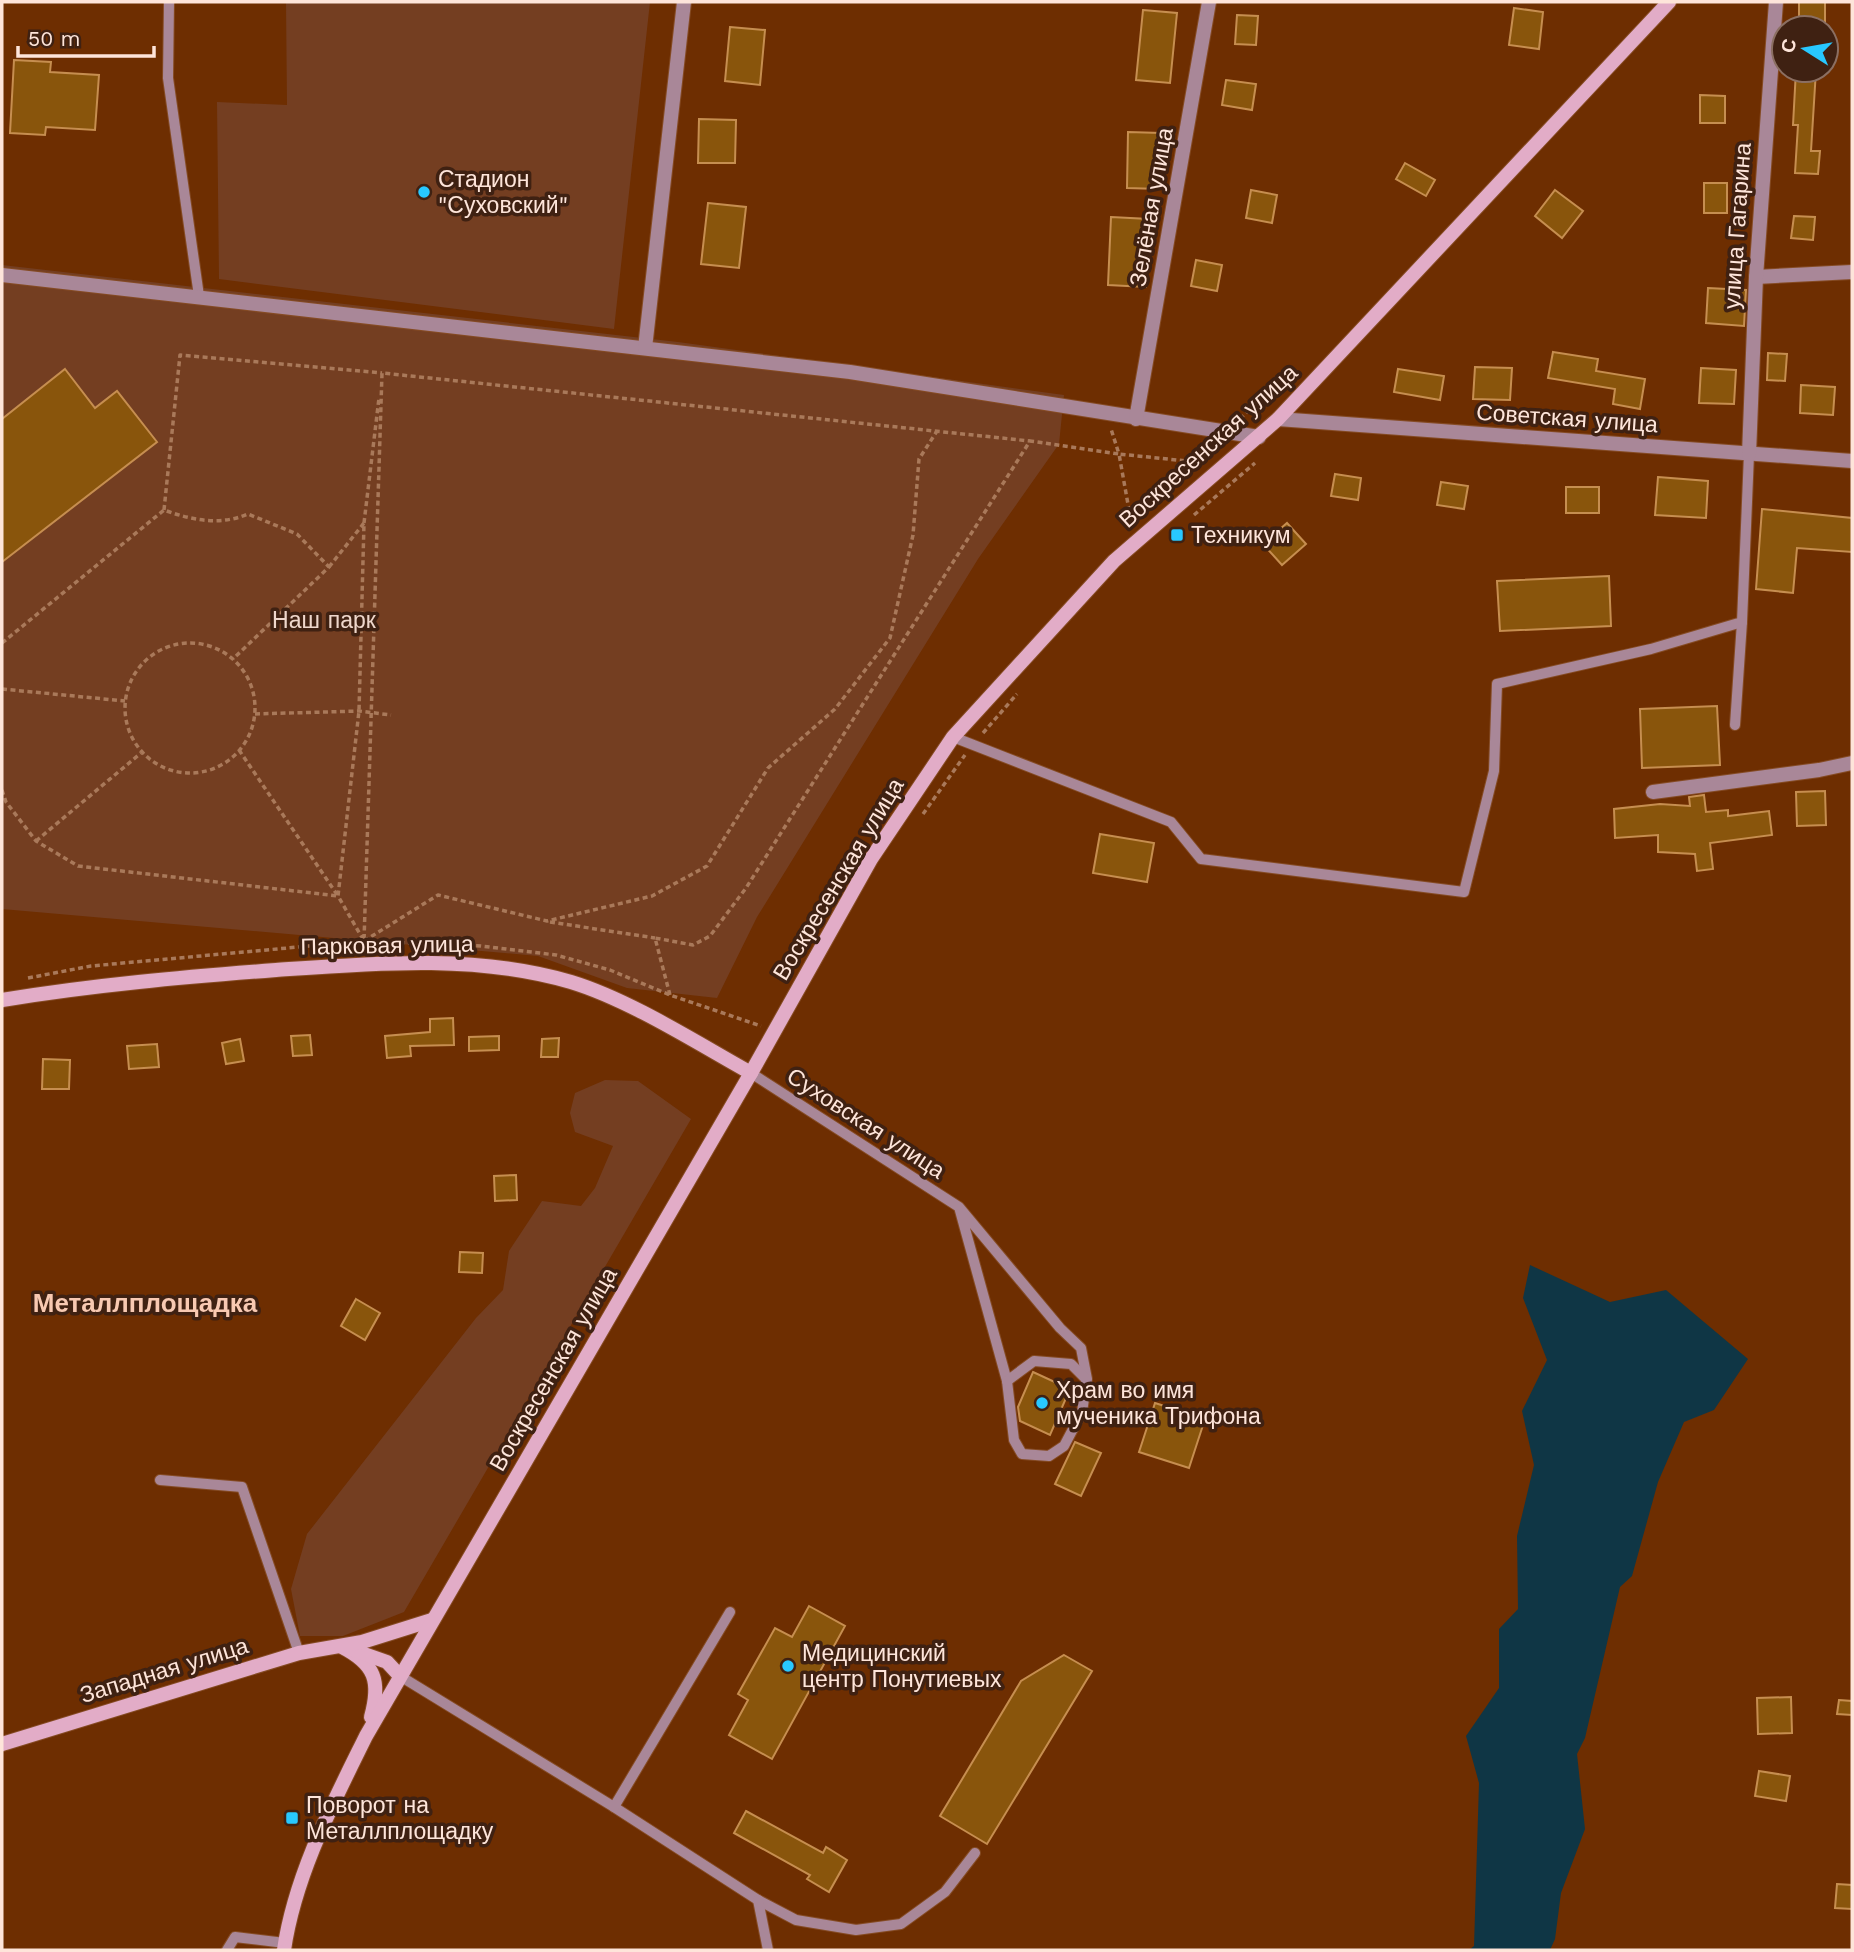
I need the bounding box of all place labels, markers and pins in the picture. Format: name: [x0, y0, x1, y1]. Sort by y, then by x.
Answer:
place label: Стадион "Суховский": [438, 166, 568, 219]
marker: Стадион "Суховский": [416, 184, 432, 200]
place label: Техникум: [1191, 522, 1290, 549]
marker: Техникум: [1169, 527, 1185, 543]
place label: Храм во имя мученика Трифона: [1056, 1377, 1261, 1430]
marker: Храм во имя мученика Трифона: [1034, 1395, 1050, 1411]
place label: Медицинский центр Понутиевых: [802, 1640, 1002, 1693]
marker: Медицинский центр Понутиевых: [780, 1658, 796, 1674]
place label: Поворот на Металлплощадку: [306, 1792, 494, 1845]
marker: Поворот на Металлплощадку: [284, 1810, 300, 1826]

